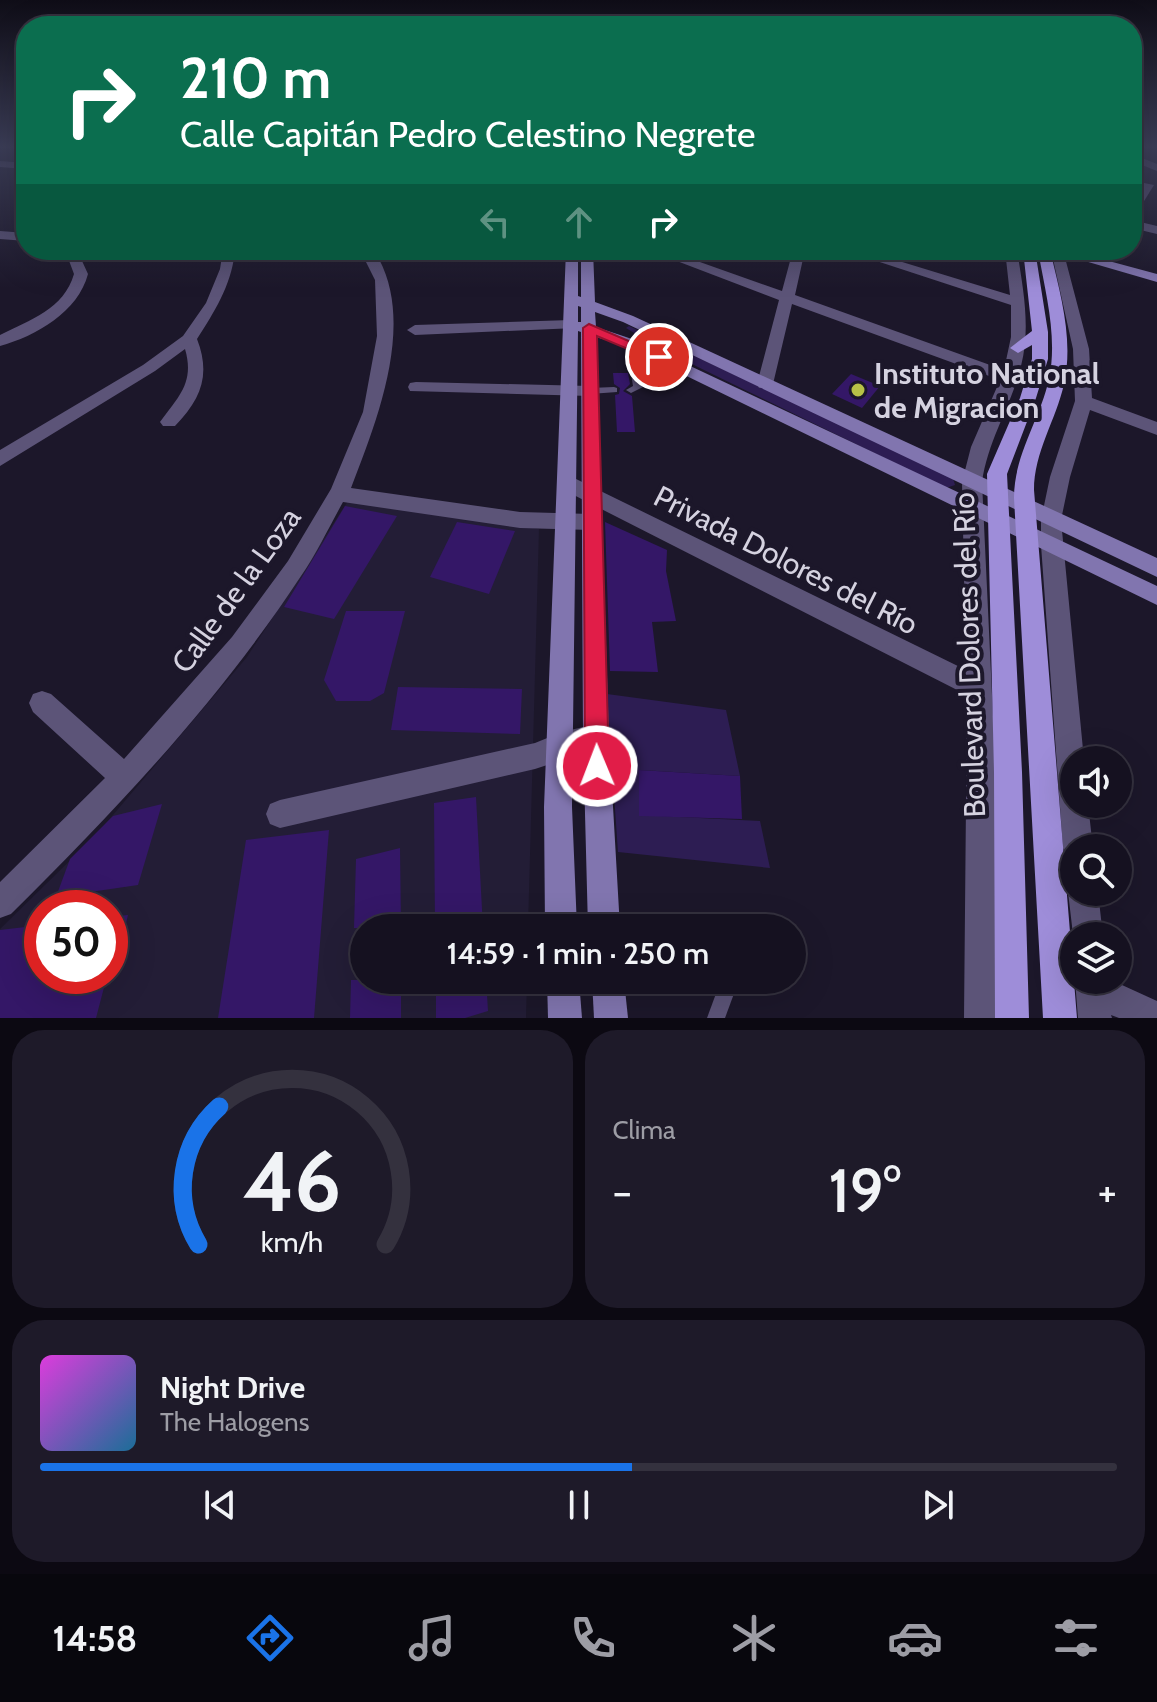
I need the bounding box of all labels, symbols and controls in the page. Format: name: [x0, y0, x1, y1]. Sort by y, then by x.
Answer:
text: 210 m: [180, 44, 331, 112]
icon: right: [48, 48, 152, 152]
text: Calle Capitán Pedro Celestino Negrete: [180, 112, 755, 156]
icon: left: [473, 200, 517, 244]
icon: ahead: [557, 200, 601, 244]
icon: right: [641, 200, 685, 244]
pin: [625, 323, 693, 391]
icon: arrive: [637, 335, 681, 379]
place label: Instituto National de Migracion: [874, 355, 1100, 426]
marker: Instituto National de Migracion: [849, 381, 867, 399]
street label: Privada Dolores del Río: [648, 477, 924, 643]
street label: Boulevard Dolores del Río: [945, 492, 993, 818]
street label: Calle de la Loza: [164, 500, 309, 680]
position arrow: [555, 724, 639, 808]
map controls: [1060, 746, 1132, 994]
button: sound: [1060, 746, 1132, 818]
button: search: [1060, 834, 1132, 906]
speed limit sign: 50: [24, 890, 128, 994]
button: layers: [1060, 922, 1132, 994]
text: 14:59 · 1 min · 250 m: [447, 935, 709, 972]
text: Clima: [613, 1114, 675, 1146]
text: 46: [243, 1131, 341, 1232]
text: 19°: [829, 1154, 901, 1227]
text: −: [613, 1165, 632, 1218]
text: +: [1098, 1165, 1117, 1218]
text: km/h: [261, 1224, 324, 1259]
text: Night Drive: [160, 1369, 305, 1406]
text: The Halogens: [160, 1406, 309, 1438]
icon: previous: [198, 1483, 242, 1527]
icon: pause: [557, 1483, 601, 1527]
icon: next: [916, 1483, 960, 1527]
icon: directions: [242, 1610, 298, 1666]
icon: music: [404, 1610, 460, 1666]
icon: phone: [565, 1610, 621, 1666]
icon: climate: [726, 1610, 782, 1666]
icon: car: [887, 1610, 943, 1666]
icon: filters: [1048, 1610, 1104, 1666]
text: 14:58: [53, 1616, 137, 1660]

